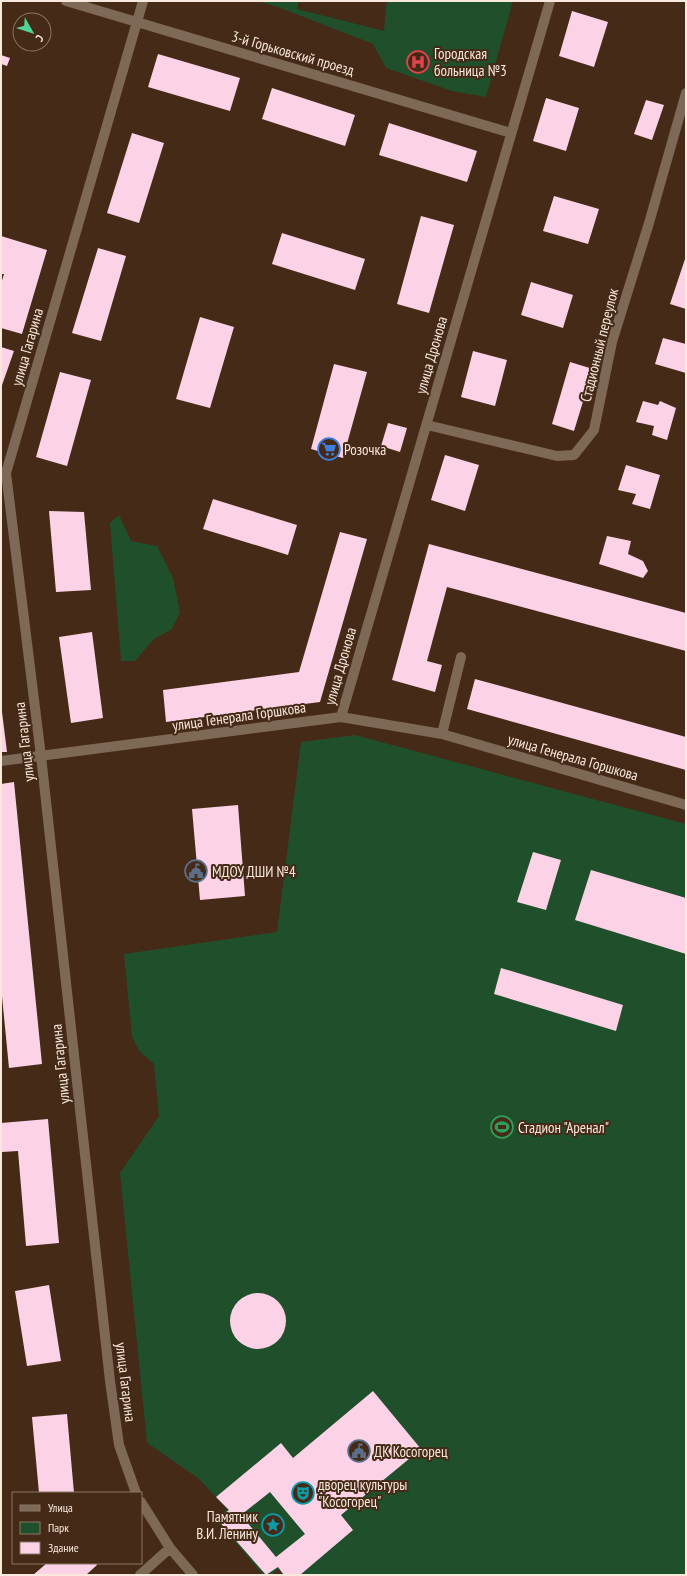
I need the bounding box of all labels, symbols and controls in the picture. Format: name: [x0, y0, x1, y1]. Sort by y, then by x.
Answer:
north arrow: [12, 12, 52, 52]
street label: 3-й Горьковский проезд: [229, 26, 357, 80]
text: С: [33, 32, 47, 45]
place label: Городская больница №3: [434, 44, 507, 80]
hospital icon: Городская больница №3: [405, 49, 431, 75]
street label: Стадионный переулок: [576, 286, 622, 404]
street label: улица Гагарина: [7, 306, 47, 388]
street label: улица Дронова: [411, 314, 451, 396]
supermarket icon: Розочка: [316, 436, 342, 462]
place label: Розочка: [344, 440, 386, 459]
street label: улица Дронова: [320, 625, 360, 707]
street label: улица Генерала Горшкова: [171, 697, 307, 735]
street label: улица Гагарина: [10, 701, 38, 783]
street label: улица Генерала Горшкова: [506, 729, 640, 785]
public building icon: МДОУ ДШИ №4: [183, 858, 209, 884]
place label: МДОУ ДШИ №4: [212, 862, 296, 881]
street label: улица Гагарина: [46, 1023, 74, 1105]
sports icon: Стадион "Аренал": [489, 1114, 515, 1140]
place label: Стадион "Аренал": [518, 1118, 609, 1137]
street label: улица Гагарина: [112, 1341, 140, 1423]
public building icon: ДК Косогорец: [346, 1438, 372, 1464]
place label: ДК Косогорец: [374, 1442, 448, 1461]
place label: дворец культуры "Косогорец": [318, 1475, 407, 1511]
theatre icon: дворец культуры "Косогорец": [290, 1480, 316, 1506]
legend: [12, 1492, 142, 1564]
text: Улица: [48, 1500, 73, 1515]
place label: Памятник В.И. Ленину: [196, 1507, 258, 1543]
place icon: Памятник В.И. Ленину: [260, 1512, 286, 1538]
text: Парк: [48, 1520, 69, 1535]
text: Здание: [48, 1540, 79, 1555]

